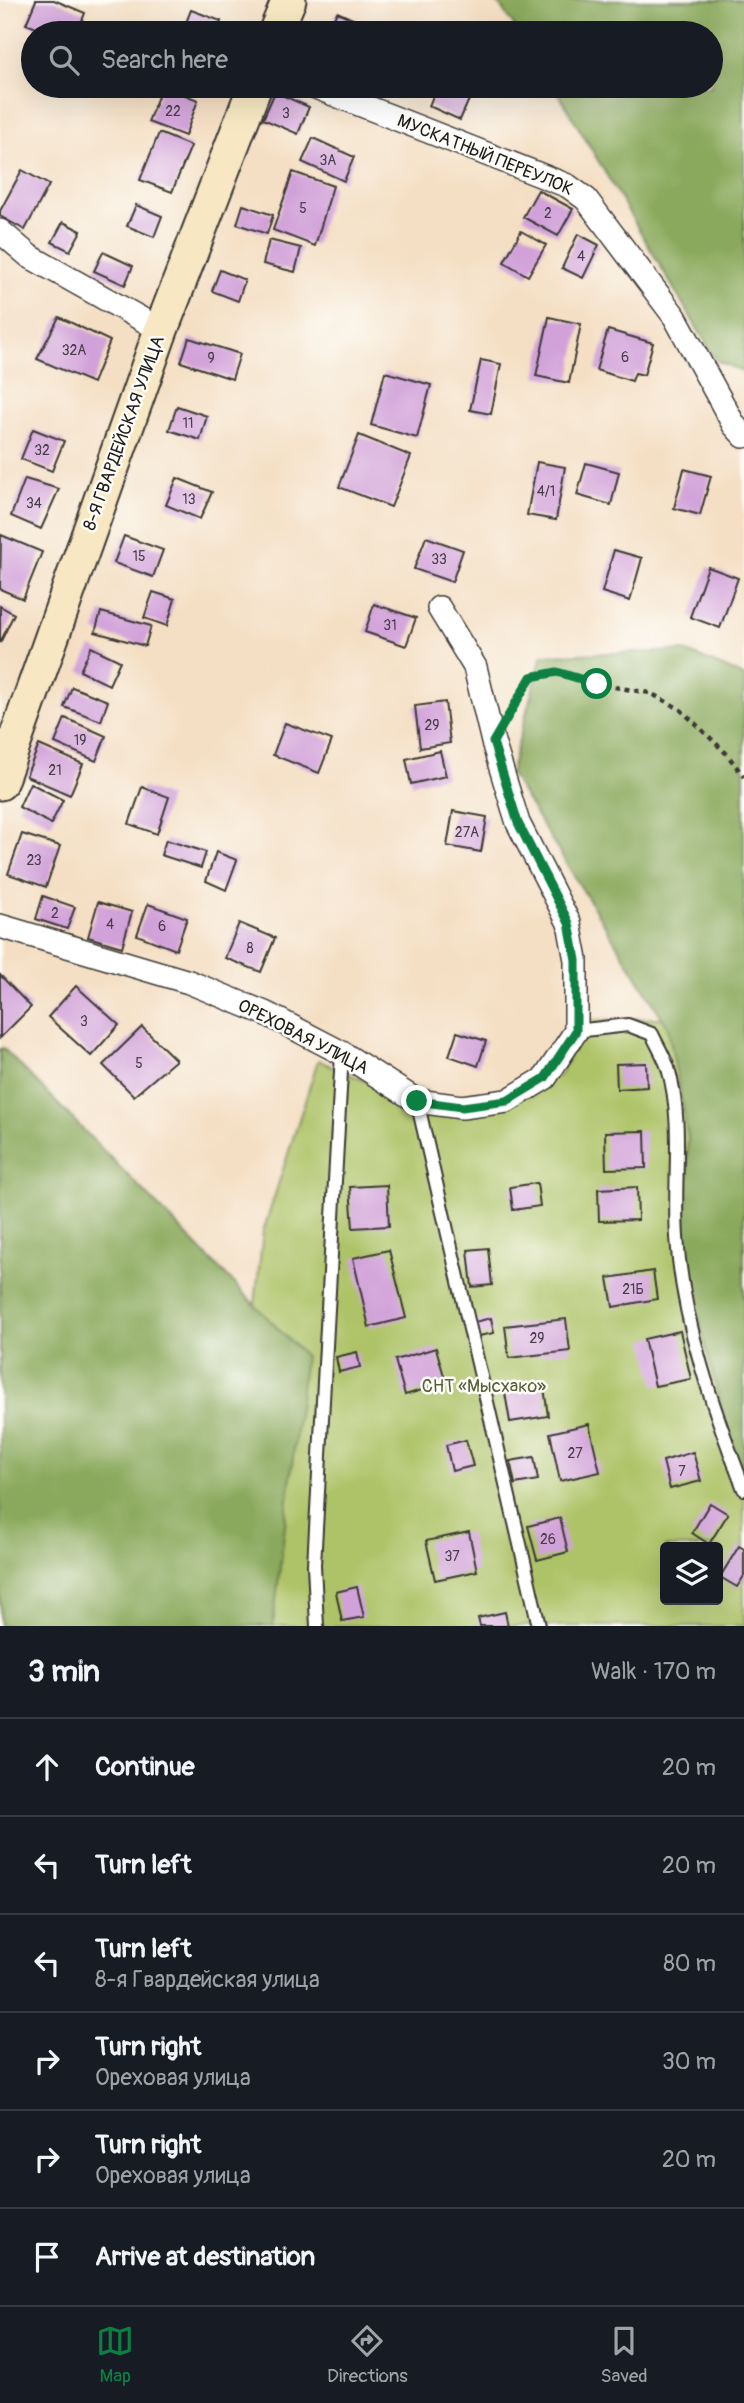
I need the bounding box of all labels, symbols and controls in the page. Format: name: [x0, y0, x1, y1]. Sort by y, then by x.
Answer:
search box: [21, 21, 723, 98]
icon: search: [45, 41, 83, 79]
text: Search here: [101, 44, 228, 76]
house number: 22: [165, 103, 181, 120]
house number: 3: [282, 105, 290, 122]
street label: МУСКАТНЫЙ ПЕРЕУЛОК: [394, 109, 576, 201]
house number: 3А: [320, 152, 336, 169]
house number: 5: [299, 200, 307, 217]
house number: 2: [544, 205, 552, 222]
house number: 4: [577, 248, 585, 265]
street label: 8-Я ГВАРДЕЙСКАЯ УЛИЦА: [78, 332, 170, 534]
house number: 32А: [62, 342, 86, 359]
house number: 6: [621, 349, 629, 366]
house number: 9: [207, 350, 215, 367]
house number: 11: [183, 415, 193, 432]
house number: 32: [34, 442, 50, 459]
house number: 4/1: [537, 483, 555, 500]
house number: 13: [182, 491, 196, 508]
house number: 34: [26, 495, 42, 512]
house number: 15: [132, 548, 146, 565]
house number: 33: [431, 551, 447, 568]
house number: 31: [383, 617, 397, 634]
route start: [581, 668, 612, 699]
house number: 29: [424, 717, 440, 734]
house number: 19: [74, 732, 86, 749]
house number: 21: [48, 762, 62, 779]
house number: 27А: [455, 824, 479, 841]
house number: 23: [26, 852, 42, 869]
house number: 2: [51, 905, 59, 922]
house number: 4: [106, 916, 114, 933]
house number: 6: [158, 918, 166, 935]
house number: 8: [246, 940, 254, 957]
street label: ОРЕХОВАЯ УЛИЦА: [234, 994, 373, 1080]
house number: 3: [80, 1013, 88, 1030]
house number: 5: [135, 1055, 143, 1072]
route end: [401, 1085, 432, 1116]
house number: 21Б: [622, 1281, 644, 1298]
house number: 29: [529, 1330, 545, 1347]
park label: СНТ «Мысхако»: [422, 1375, 546, 1398]
house number: 27: [567, 1445, 583, 1462]
house number: 7: [678, 1463, 686, 1480]
house number: 26: [540, 1531, 556, 1548]
map controls: [660, 1542, 723, 1605]
button: layers: [660, 1542, 723, 1605]
house number: 37: [444, 1548, 460, 1565]
text: 3 min: [28, 1653, 100, 1690]
text: Walk · 170 m: [591, 1657, 716, 1686]
icon: ahead: [28, 1748, 66, 1786]
text: Continue: [95, 1751, 195, 1783]
text: 20 m: [662, 1753, 716, 1782]
icon: left: [28, 1846, 66, 1884]
text: Turn left: [95, 1849, 191, 1881]
text: 20 m: [662, 1851, 716, 1880]
text: Turn left: [95, 1933, 191, 1965]
icon: left: [28, 1944, 66, 1982]
text: 80 m: [663, 1949, 716, 1978]
text: 8-я Гвардейская улица: [95, 1965, 320, 1994]
text: Turn right: [95, 2031, 201, 2063]
icon: right: [28, 2042, 66, 2080]
text: 30 m: [662, 2047, 716, 2076]
text: Ореховая улица: [95, 2063, 251, 2092]
text: Turn right: [95, 2129, 201, 2161]
icon: right: [28, 2140, 66, 2178]
text: 20 m: [662, 2145, 716, 2174]
text: Ореховая улица: [95, 2161, 251, 2190]
icon: arrive: [28, 2238, 66, 2276]
text: Arrive at destination: [95, 2241, 315, 2273]
tab: Map: [96, 2322, 134, 2388]
tab: Directions: [327, 2322, 408, 2388]
tab: Saved: [600, 2322, 648, 2388]

